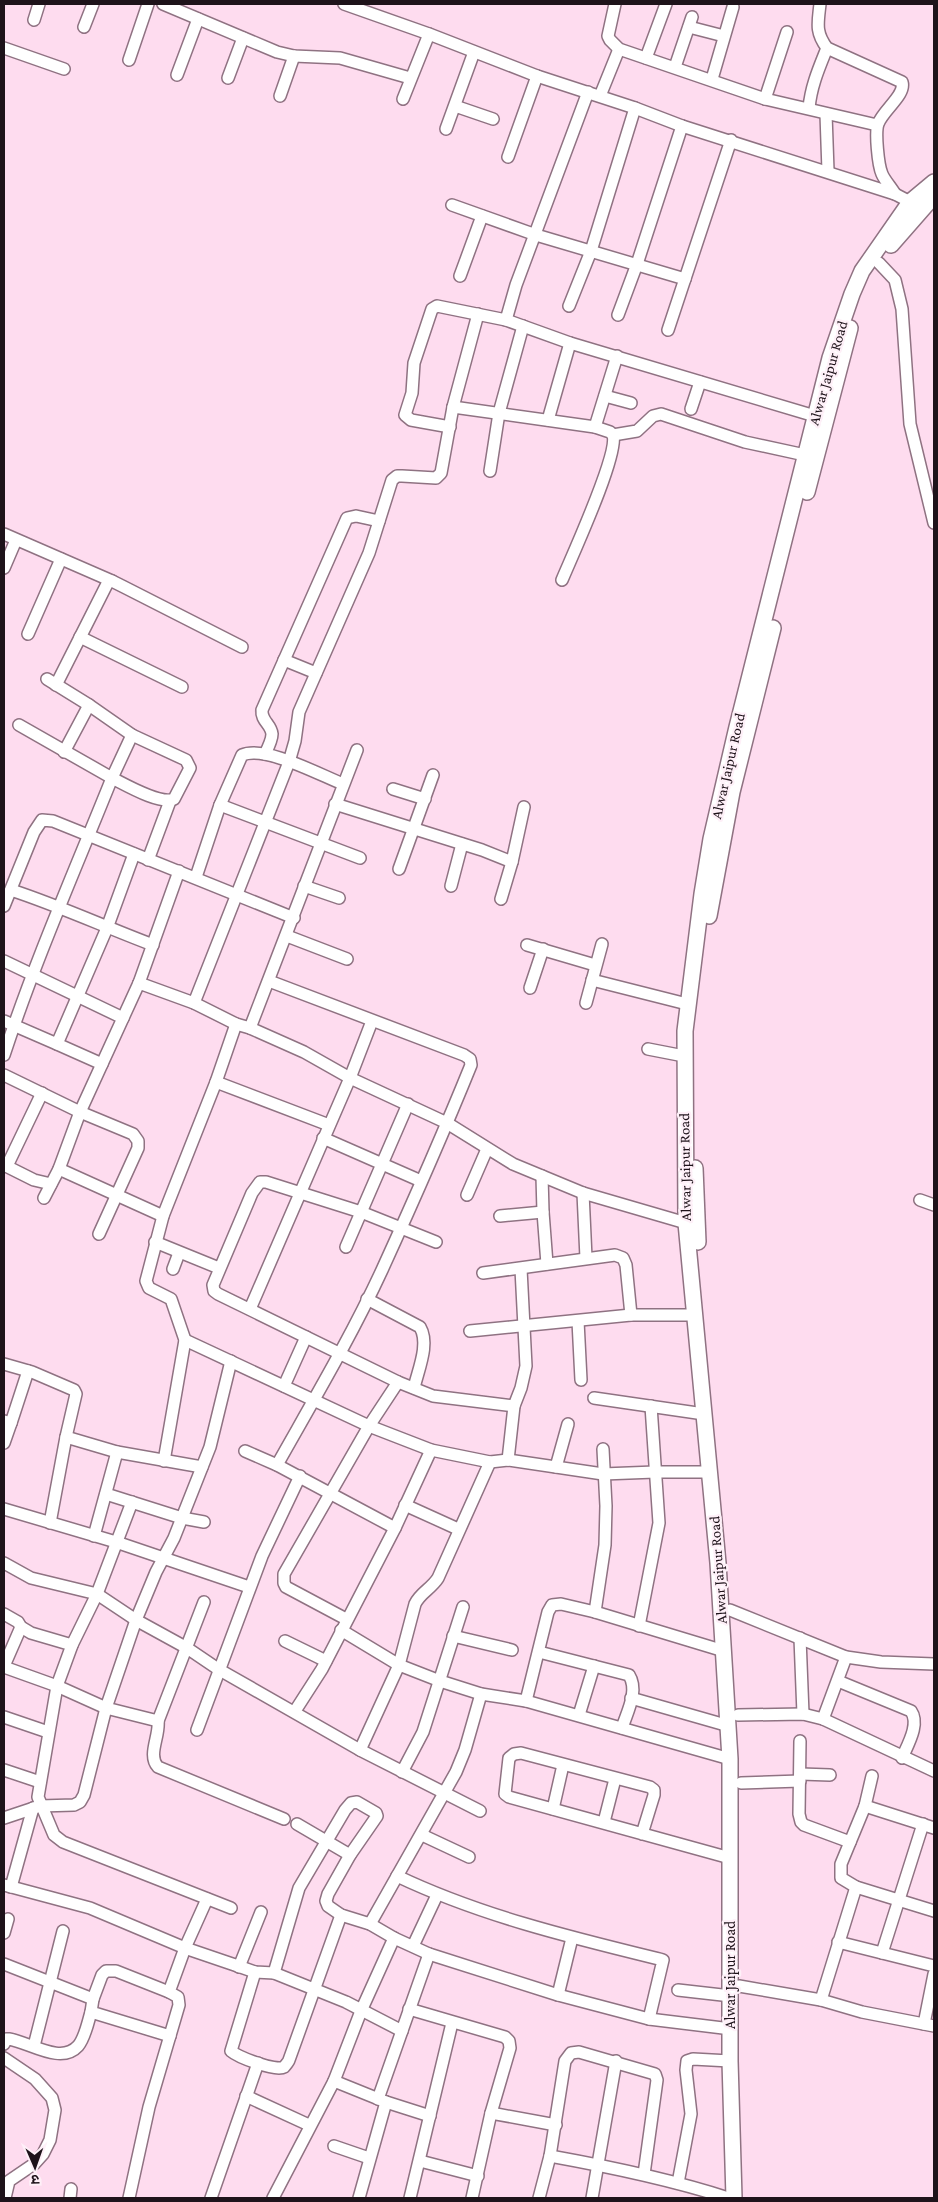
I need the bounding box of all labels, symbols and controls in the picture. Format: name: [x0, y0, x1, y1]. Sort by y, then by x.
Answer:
street label: Alwar Jaipur Road: [805, 319, 852, 427]
street label: Alwar Jaipur Road: [708, 711, 749, 821]
street label: Alwar Jaipur Road: [676, 1113, 695, 1221]
street label: Alwar Jaipur Road: [706, 1515, 731, 1625]
street label: Alwar Jaipur Road: [722, 1921, 739, 2029]
north arrow: [10, 2142, 60, 2192]
text: उ: [30, 2172, 40, 2188]

